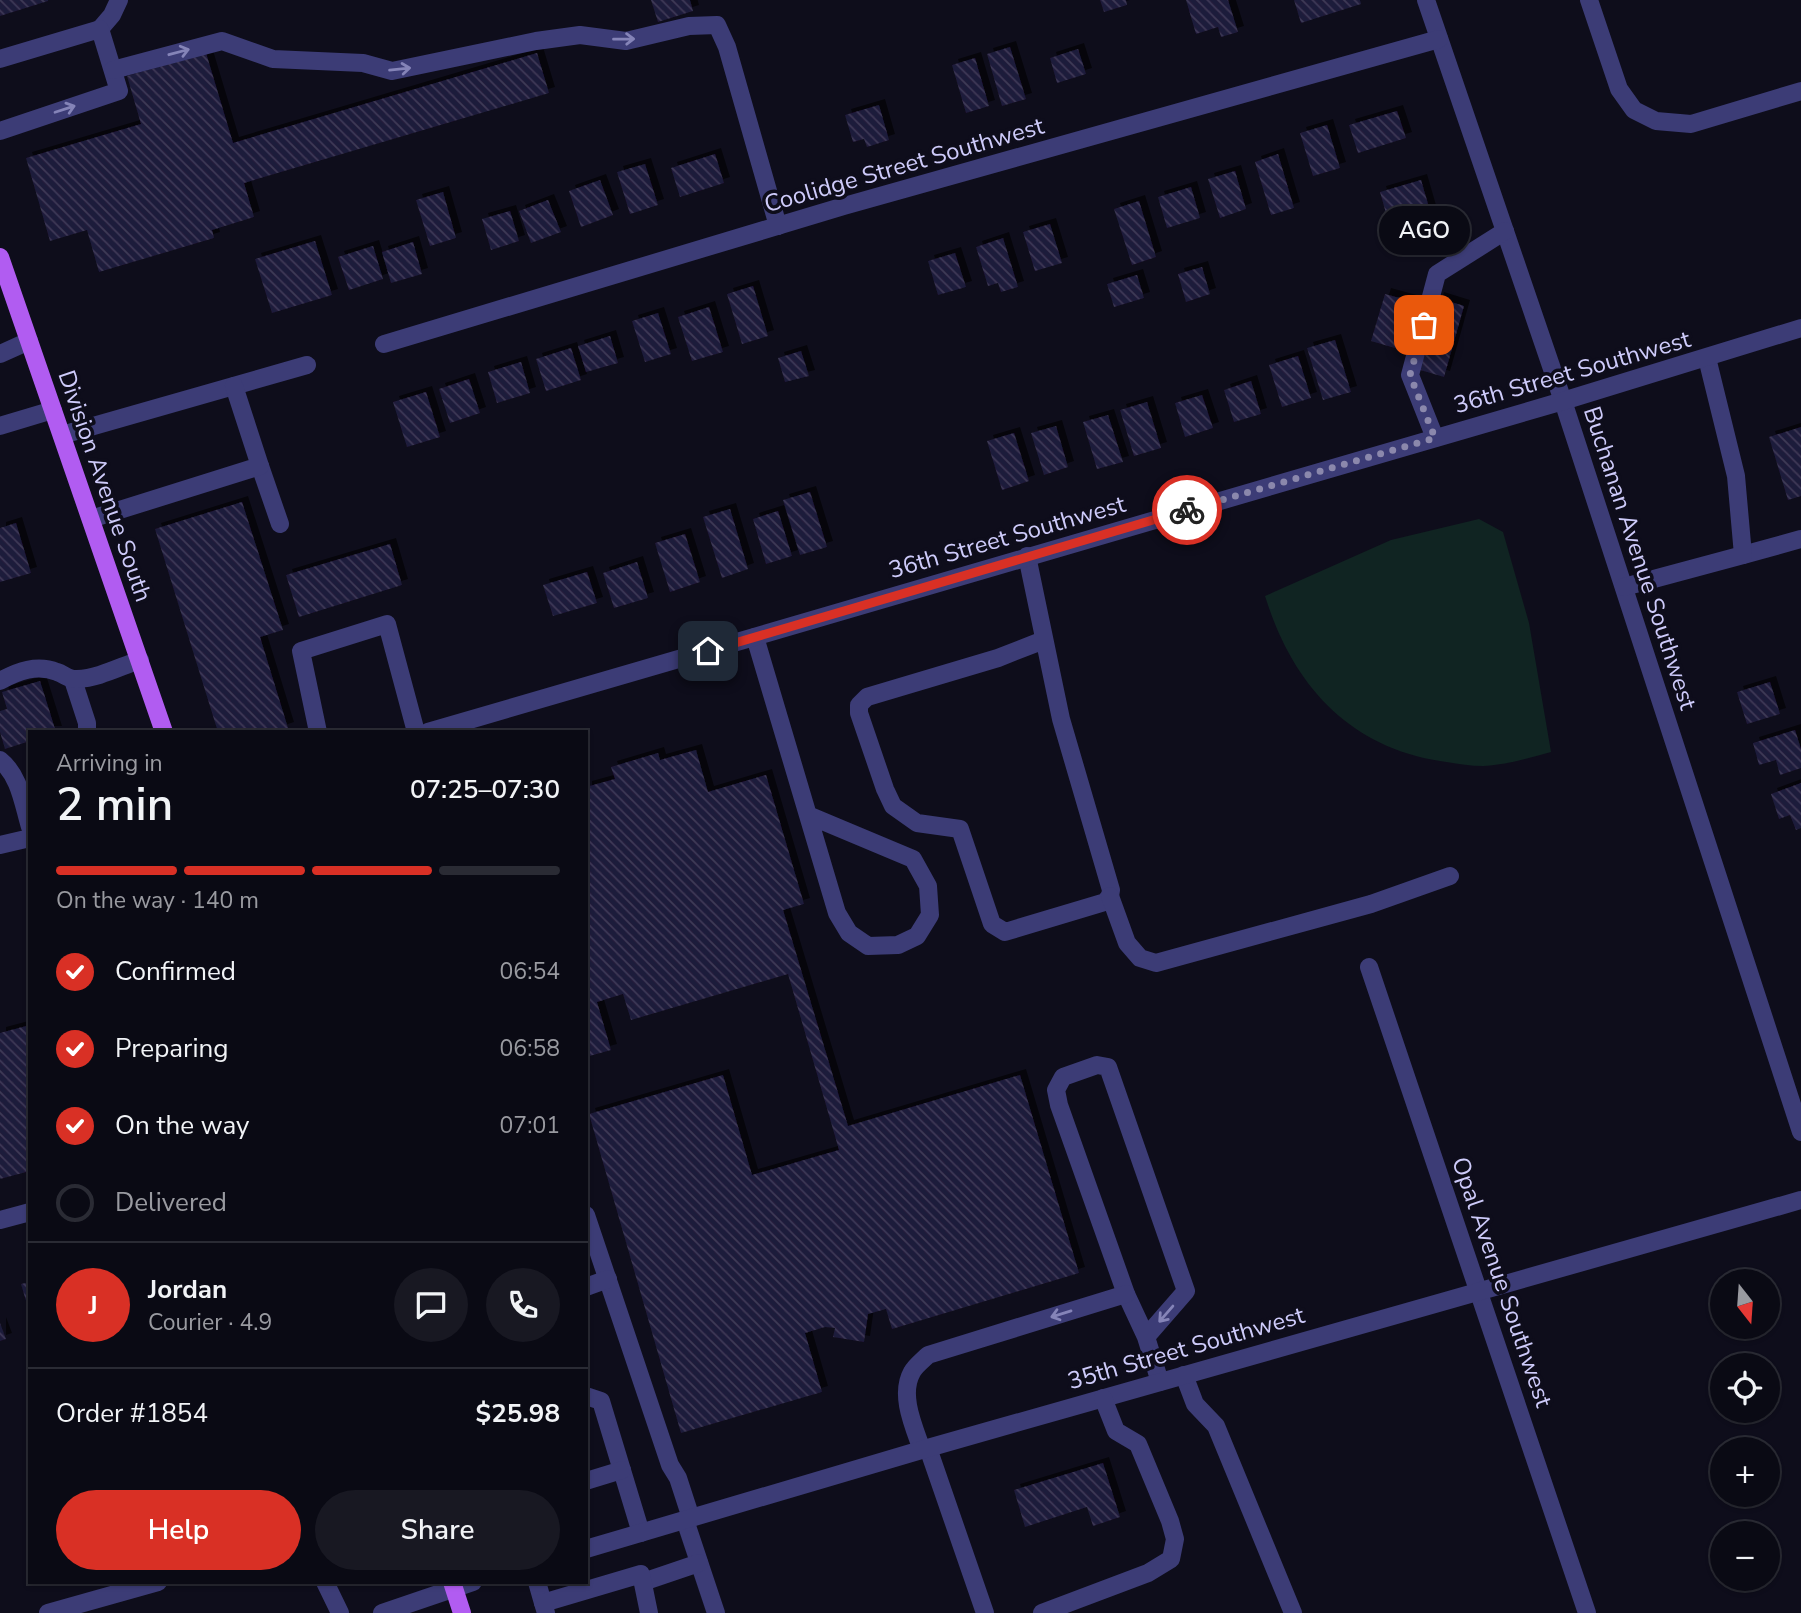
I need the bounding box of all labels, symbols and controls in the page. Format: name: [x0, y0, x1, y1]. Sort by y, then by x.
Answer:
one-way arrow: [612, 32, 635, 46]
one-way arrow: [168, 45, 190, 58]
one-way arrow: [388, 62, 411, 75]
one-way arrow: [53, 102, 75, 115]
street label: Coolidge Street Southwest: [760, 110, 1048, 220]
callout: AGO: [1378, 206, 1470, 255]
text: AGO: [1399, 215, 1450, 246]
pin: [1394, 295, 1454, 355]
icon: bag: [1405, 306, 1443, 344]
street label: 36th Street Southwest: [1450, 323, 1695, 421]
street label: Division Avenue South: [50, 366, 160, 606]
street label: Buchanan Avenue Southwest: [1576, 402, 1704, 714]
courier: [1152, 475, 1222, 545]
street label: 36th Street Southwest: [885, 488, 1130, 586]
icon: bike: [1168, 491, 1206, 529]
pin: [678, 621, 738, 681]
icon: home: [689, 632, 727, 670]
text: Arriving in: [56, 748, 163, 779]
text: 07:25–07:30: [410, 772, 560, 807]
text: 2 min: [56, 773, 173, 836]
text: On the way · 140 m: [56, 885, 259, 916]
icon: check: [56, 953, 94, 991]
text: Confirmed: [115, 954, 236, 989]
text: 06:54: [500, 956, 560, 987]
icon: check: [56, 1030, 94, 1068]
text: Preparing: [115, 1031, 228, 1066]
text: 06:58: [500, 1033, 560, 1064]
icon: check: [56, 1107, 94, 1145]
text: On the way: [115, 1108, 249, 1143]
text: 07:01: [500, 1110, 560, 1141]
street label: Opal Avenue Southwest: [1444, 1153, 1560, 1412]
text: Delivered: [115, 1185, 227, 1220]
button: chat: [394, 1268, 468, 1342]
button: phone: [486, 1268, 560, 1342]
north arrow: [1710, 1269, 1780, 1339]
map controls: [1710, 1269, 1780, 1591]
text: Jordan: [148, 1272, 227, 1307]
text: J: [88, 1288, 98, 1323]
street label: 35th Street Southwest: [1064, 1299, 1309, 1397]
one-way arrow: [1158, 1305, 1174, 1323]
text: Courier · 4.9: [148, 1307, 272, 1338]
one-way arrow: [1050, 1309, 1072, 1322]
button: locate: [1710, 1353, 1780, 1423]
text: Order #1854: [56, 1396, 208, 1431]
text: $25.98: [476, 1396, 560, 1431]
button: +: [1710, 1437, 1780, 1507]
button: Help: [56, 1490, 301, 1570]
button: Share: [315, 1490, 560, 1570]
button: −: [1710, 1521, 1780, 1591]

